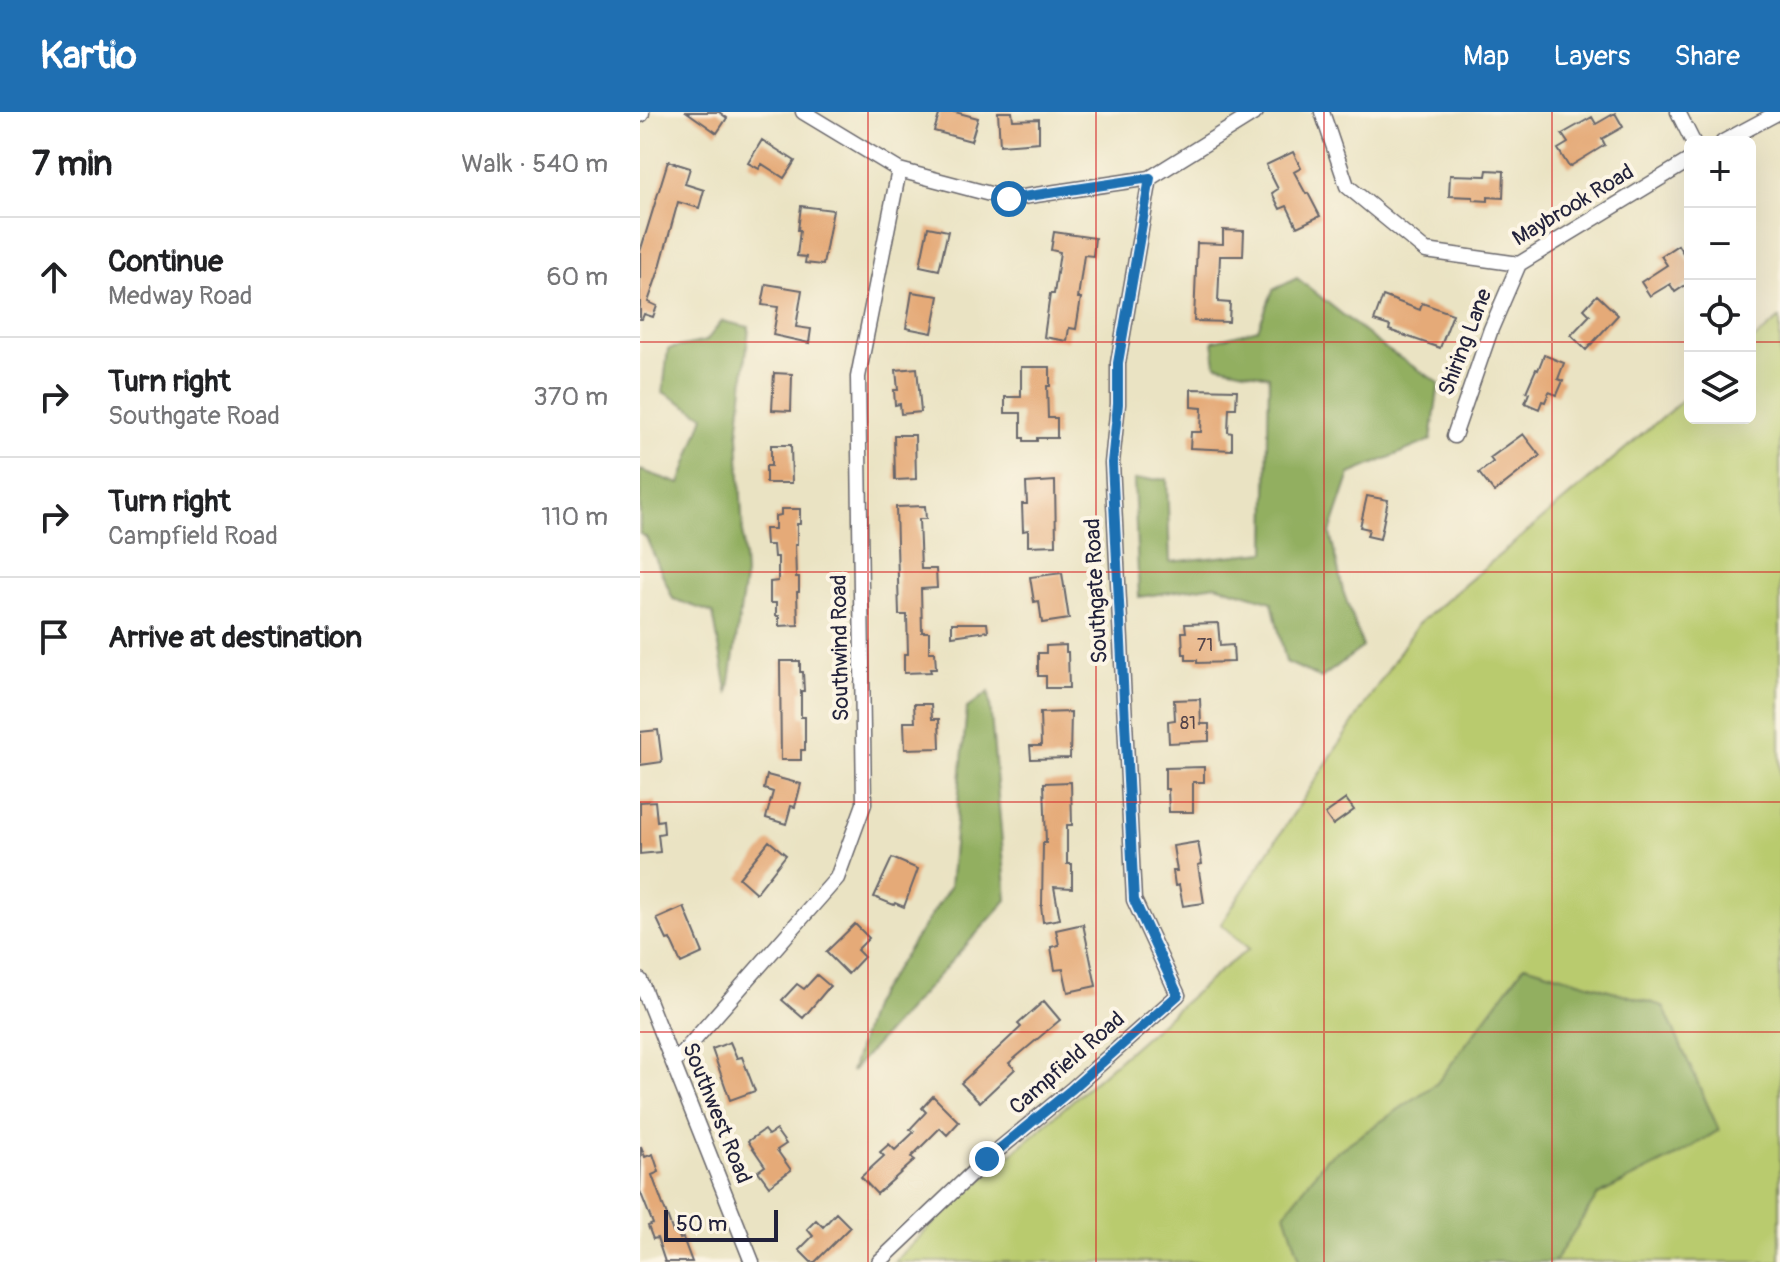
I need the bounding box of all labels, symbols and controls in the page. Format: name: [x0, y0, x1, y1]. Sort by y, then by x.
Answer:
text: Kartio: [40, 32, 137, 80]
text: Map: [1463, 39, 1509, 74]
text: Layers: [1553, 39, 1630, 74]
text: Share: [1674, 39, 1740, 74]
map controls: [1684, 136, 1756, 424]
button: +: [1684, 136, 1756, 208]
text: 7 min: [32, 143, 113, 186]
text: Walk · 540 m: [461, 148, 608, 180]
street label: Maybrook Road: [1507, 158, 1639, 252]
route start: [991, 181, 1027, 217]
button: −: [1684, 208, 1756, 280]
text: Continue: [108, 243, 223, 280]
icon: ahead: [32, 255, 76, 299]
text: 60 m: [546, 261, 608, 293]
text: Medway Road: [108, 280, 253, 312]
button: locate: [1684, 280, 1756, 352]
street label: Shiring Lane: [1432, 284, 1498, 399]
button: layers: [1684, 352, 1756, 424]
text: Turn right: [108, 363, 231, 400]
icon: right: [32, 375, 76, 419]
text: 370 m: [533, 381, 608, 413]
text: Southgate Road: [108, 400, 280, 432]
text: Turn right: [108, 483, 231, 520]
icon: right: [32, 495, 76, 539]
text: 110 m: [541, 501, 608, 533]
street label: Southgate Road: [1078, 518, 1114, 664]
text: Campfield Road: [108, 520, 278, 552]
street label: Southwind Road: [825, 574, 855, 722]
icon: arrive: [32, 615, 76, 659]
text: Arrive at destination: [108, 619, 362, 656]
house number: 71: [1197, 634, 1213, 657]
house number: 81: [1180, 712, 1196, 735]
street label: Campfield Road: [1004, 1005, 1130, 1121]
street label: Southwest Road: [676, 1038, 758, 1188]
route end: [969, 1141, 1005, 1177]
scale bar: [664, 1206, 778, 1242]
text: 50 m: [676, 1210, 727, 1238]

